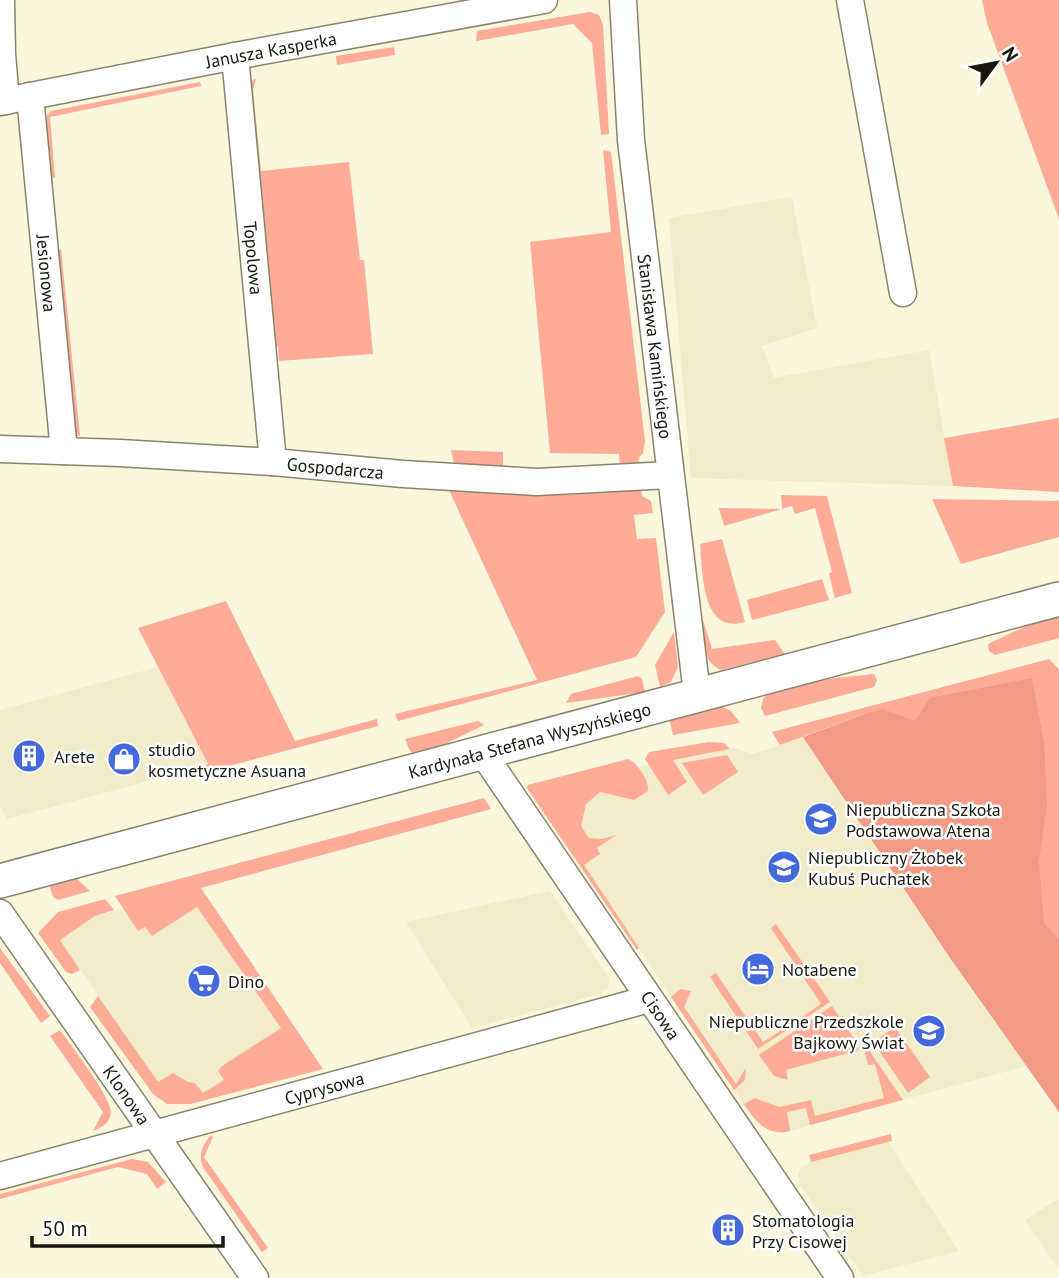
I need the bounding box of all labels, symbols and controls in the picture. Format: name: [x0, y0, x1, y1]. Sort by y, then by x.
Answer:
street label: Janusza Kasperka: [203, 26, 338, 73]
north arrow: [961, 28, 1031, 98]
text: N: [997, 42, 1024, 66]
street label: Topolowa: [239, 220, 269, 296]
street label: Jesionowa: [32, 232, 62, 313]
street label: Stanisława Kamińskiego: [633, 253, 678, 440]
street label: Gospodarcza: [286, 452, 385, 484]
street label: Kardynała Stefana Wyszyńskiego: [406, 697, 653, 783]
building icon: Arete: [10, 737, 48, 775]
place label: studio kosmetyczne Asuana: [148, 738, 306, 782]
shop icon: studio kosmetyczne Asuana: [105, 740, 143, 778]
place label: Arete: [54, 745, 95, 768]
place label: Niepubliczna Szkoła Podstawowa Atena: [846, 798, 1001, 842]
school or university icon: Niepubliczna Szkoła Podstawowa Atena: [802, 800, 840, 838]
place label: Niepubliczny Żłobek Kubuś Puchatek: [808, 846, 964, 890]
school or university icon: Niepubliczny Żłobek Kubuś Puchatek: [765, 848, 803, 886]
hotel icon: Notabene: [739, 950, 777, 988]
place label: Notabene: [782, 958, 857, 981]
supermarket icon: Dino: [185, 962, 223, 1000]
place label: Dino: [228, 970, 264, 993]
street label: Cisowa: [636, 986, 686, 1044]
place label: Niepubliczne Przedszkole Bajkowy Świat: [709, 1010, 904, 1054]
school or university icon: Niepubliczne Przedszkole Bajkowy Świat: [910, 1012, 948, 1050]
street label: Klonowa: [98, 1061, 156, 1129]
street label: Cyprysowa: [282, 1066, 366, 1109]
scale bar: [32, 1204, 222, 1248]
place label: Stomatologia Przy Cisowej: [752, 1209, 855, 1253]
building icon: Stomatologia Przy Cisowej: [709, 1211, 747, 1249]
text: 50 m: [42, 1215, 88, 1242]

